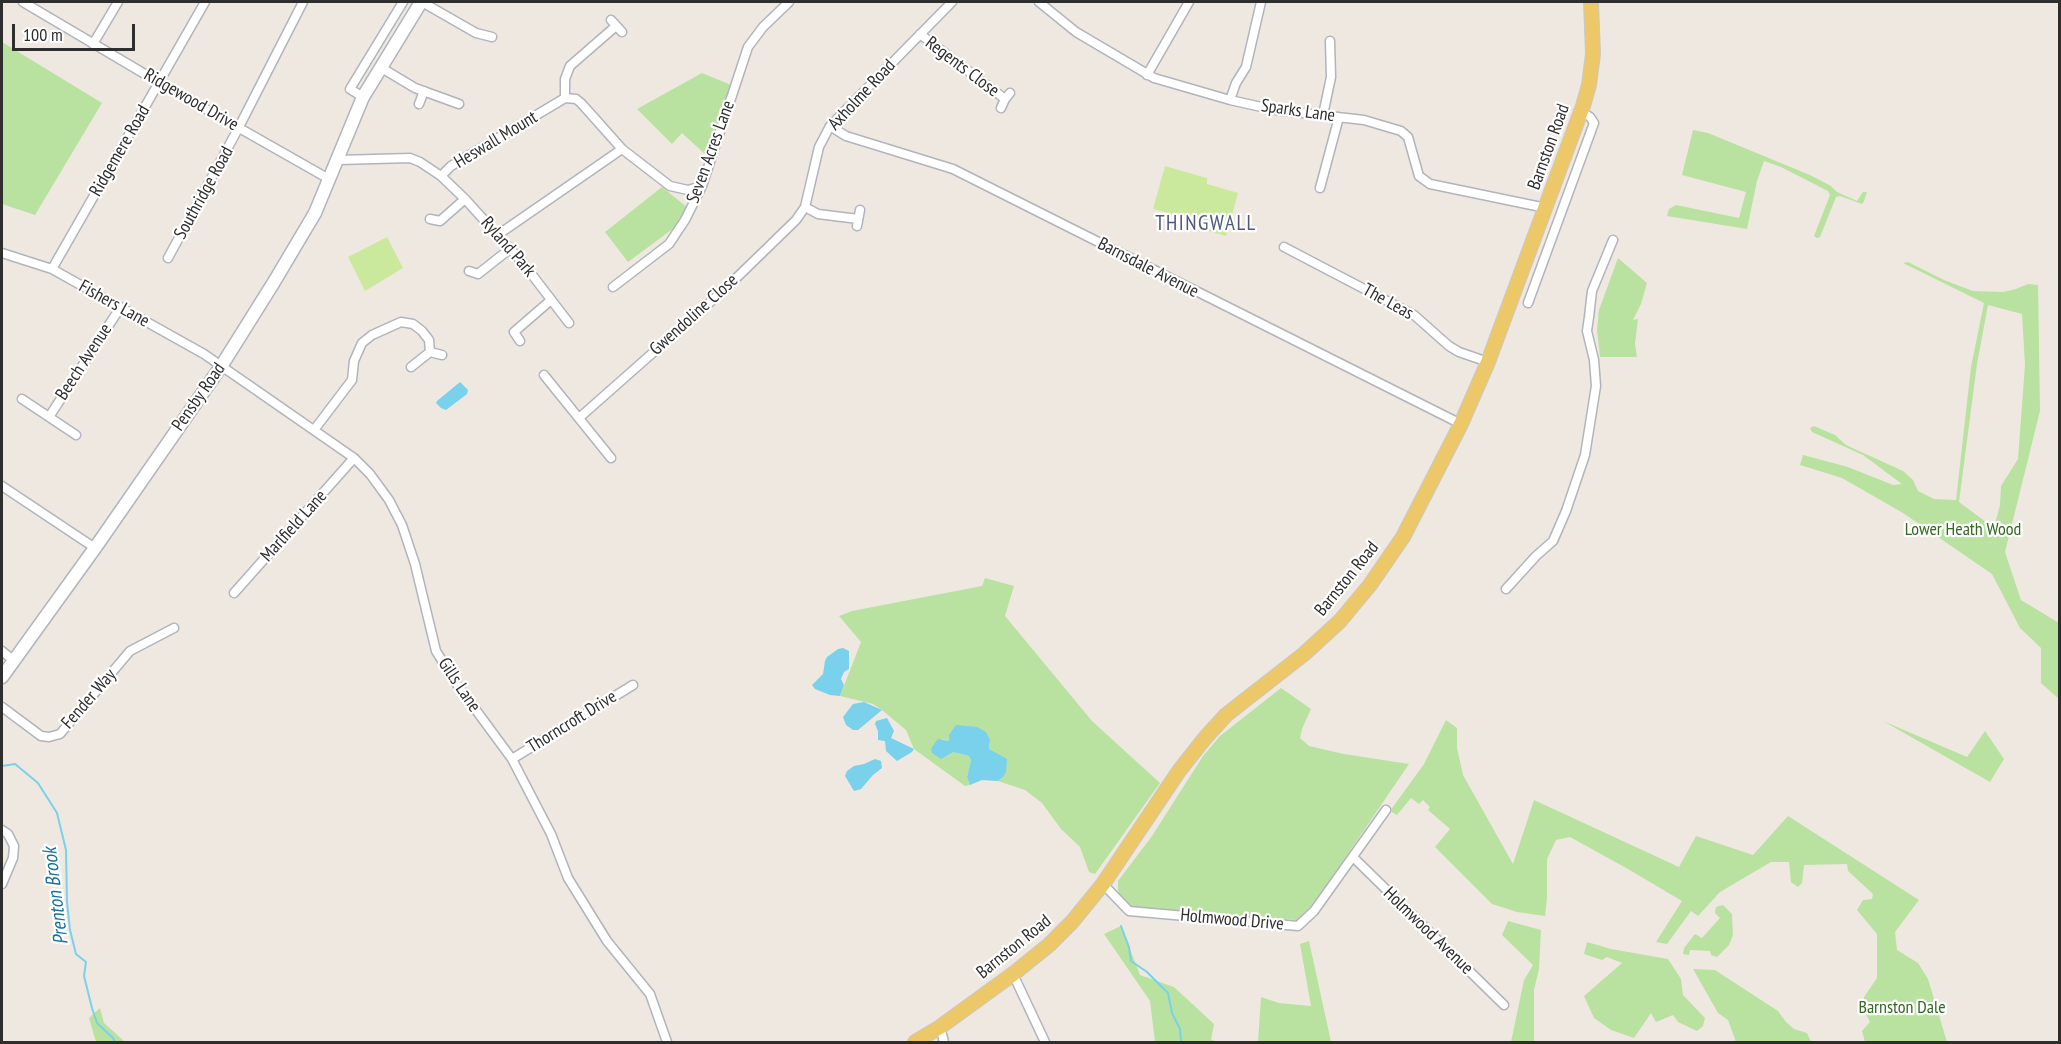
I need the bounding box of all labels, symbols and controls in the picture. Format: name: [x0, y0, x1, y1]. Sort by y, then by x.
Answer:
scale bar: [15, 12, 138, 50]
text: 100 m: [23, 23, 63, 46]
street label: Regents Close: [921, 32, 1003, 102]
street label: Axholme Road: [824, 55, 900, 135]
street label: Ridgewood Drive: [140, 64, 242, 136]
street label: Sparks Lane: [1260, 95, 1336, 127]
street label: Seven Acres Lane: [682, 98, 740, 206]
street label: Barnston Road: [1524, 101, 1574, 193]
street label: Ridgemere Road: [85, 102, 155, 200]
street label: Heswall Mount: [451, 107, 541, 173]
street label: Southridge Road: [170, 143, 238, 243]
district label: THINGWALL: [1155, 211, 1257, 237]
street label: Ryland Park: [476, 213, 540, 281]
street label: Barnsdale Avenue: [1094, 233, 1202, 303]
street label: Gwendoline Close: [645, 270, 743, 360]
street label: Fishers Lane: [75, 276, 153, 332]
street label: The Leas: [1359, 279, 1417, 325]
street label: Beech Avenue: [51, 320, 117, 404]
street label: Pensby Road: [168, 359, 230, 435]
street label: Marlfield Lane: [256, 486, 332, 566]
park label: Lower Heath Wood: [1905, 519, 2021, 541]
street label: Barnston Road: [1310, 537, 1384, 621]
street label: Gills Lane: [433, 654, 485, 716]
street label: Fender Way: [57, 665, 121, 733]
street label: Thorncroft Drive: [523, 686, 621, 758]
water label: Prenton Brook: [38, 846, 74, 946]
street label: Holmwood Avenue: [1379, 883, 1477, 979]
street label: Holmwood Drive: [1179, 905, 1285, 935]
street label: Barnston Road: [972, 910, 1056, 984]
park label: Barnston Dale: [1858, 997, 1946, 1019]

